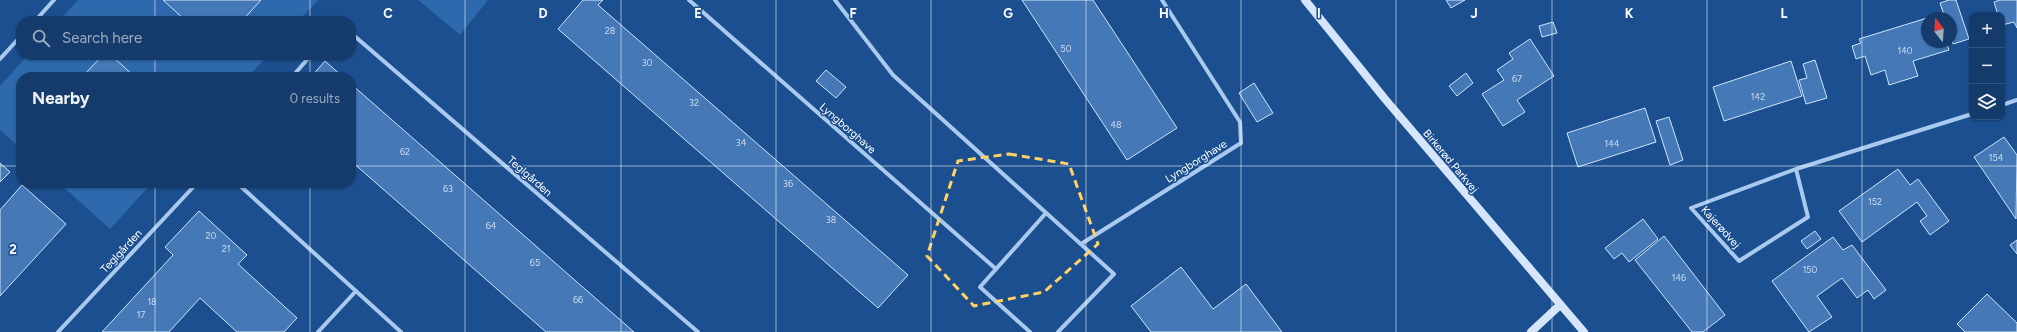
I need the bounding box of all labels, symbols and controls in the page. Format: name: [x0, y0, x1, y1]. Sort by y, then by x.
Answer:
text: C: [383, 6, 393, 21]
text: D: [538, 6, 548, 21]
text: E: [694, 6, 702, 21]
text: F: [849, 6, 857, 21]
text: G: [1003, 6, 1013, 21]
text: H: [1159, 6, 1169, 21]
text: I: [1317, 6, 1321, 21]
text: J: [1470, 6, 1478, 21]
text: K: [1625, 6, 1634, 21]
text: L: [1781, 6, 1788, 21]
north arrow: [1921, 12, 1957, 48]
map controls: [1969, 12, 2005, 120]
button: +: [1969, 12, 2005, 48]
search box: [16, 16, 356, 60]
house number: 28: [605, 25, 616, 36]
icon: search: [30, 27, 52, 49]
text: Search here: [62, 29, 142, 47]
house number: 50: [1061, 43, 1072, 54]
house number: 140: [1897, 45, 1913, 56]
button: −: [1969, 48, 2005, 84]
house number: 30: [642, 57, 653, 68]
house number: 67: [1512, 73, 1522, 84]
button: layers: [1969, 84, 2005, 120]
text: Nearby: [32, 88, 90, 108]
text: 0 results: [290, 91, 340, 106]
house number: 142: [1751, 91, 1765, 102]
house number: 32: [689, 97, 699, 108]
street label: Lyngborghave: [817, 100, 878, 156]
house number: 48: [1110, 119, 1122, 130]
street label: Birkerød Parkvej: [1420, 127, 1481, 196]
house number: 34: [736, 137, 747, 148]
street label: Lyngborghave: [1163, 137, 1230, 186]
house number: 144: [1605, 138, 1620, 149]
house number: 62: [400, 146, 410, 157]
house number: 154: [1989, 152, 2004, 163]
street label: Teglgården: [505, 154, 555, 199]
house number: 36: [783, 178, 793, 189]
house number: 63: [443, 183, 453, 194]
house number: 152: [1868, 196, 1882, 207]
street label: Kajerødvej: [1698, 204, 1743, 251]
house number: 38: [826, 214, 837, 225]
house number: 64: [486, 220, 497, 231]
street label: Teglgården: [98, 227, 145, 276]
house number: 20: [206, 230, 217, 241]
text: 2: [9, 242, 17, 257]
house number: 21: [222, 243, 230, 254]
house number: 65: [530, 257, 540, 268]
house number: 150: [1803, 264, 1818, 275]
house number: 146: [1672, 272, 1686, 283]
house number: 66: [573, 294, 583, 305]
house number: 18: [147, 296, 157, 307]
house number: 17: [137, 309, 145, 320]

